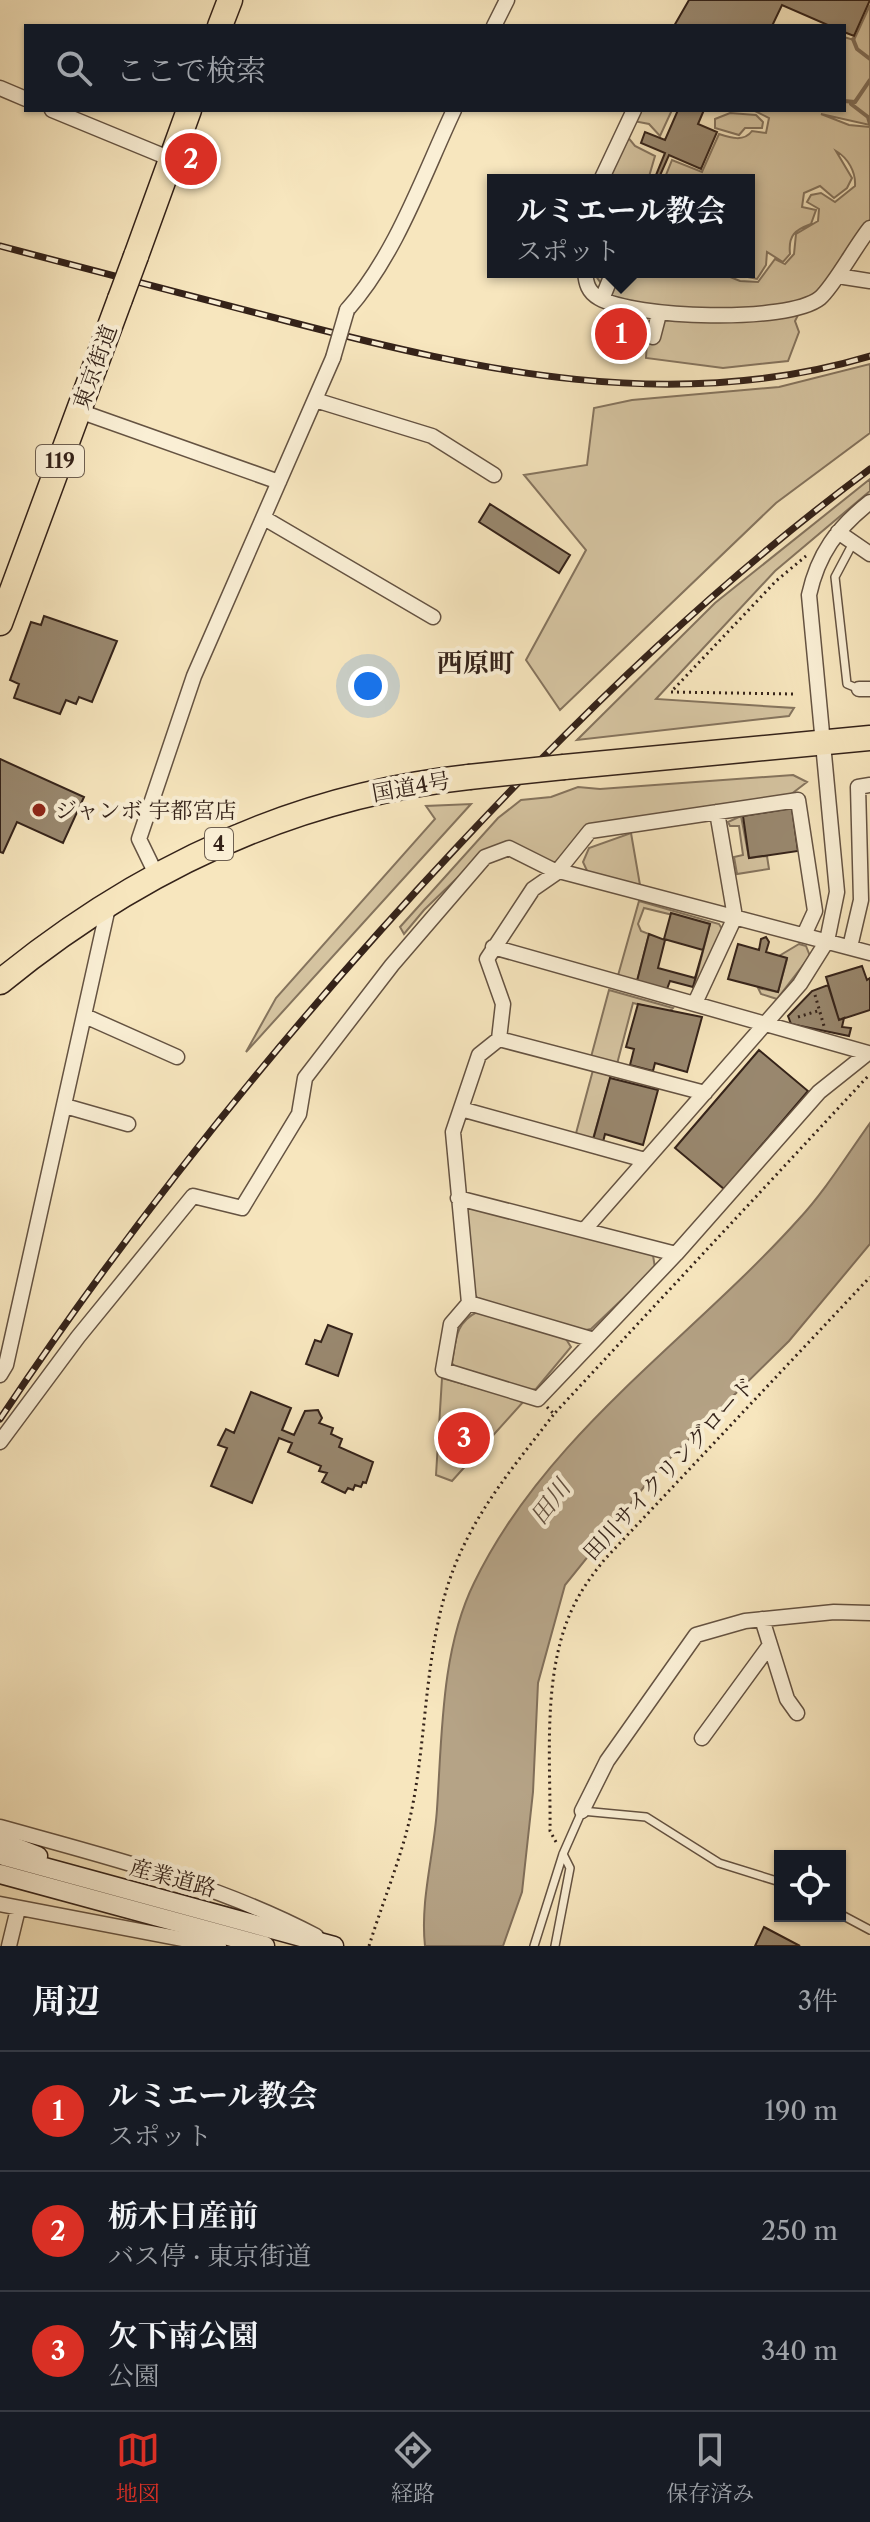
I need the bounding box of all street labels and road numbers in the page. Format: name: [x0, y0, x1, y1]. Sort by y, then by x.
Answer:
street label: 東京街道: [67, 321, 123, 413]
road number: 119: [36, 445, 84, 477]
street label: 国道4号: [370, 767, 452, 807]
road number: 4: [205, 828, 233, 860]
street label: 田川サイクリングロード: [577, 1372, 761, 1566]
street label: 産業道路: [127, 1854, 219, 1902]

